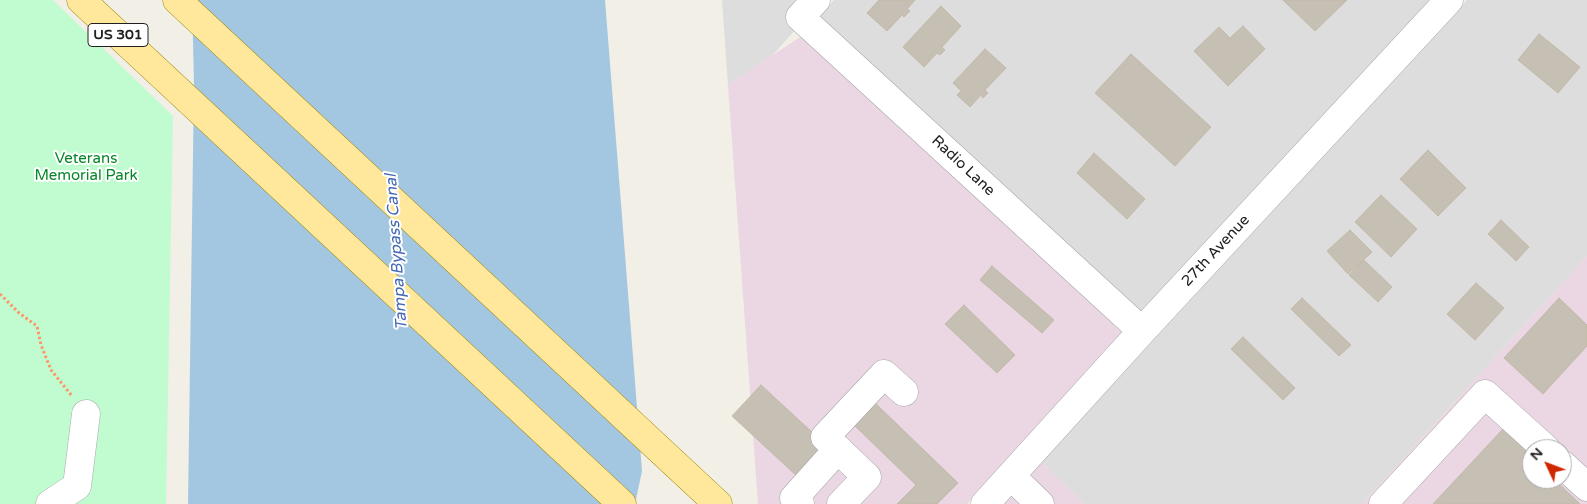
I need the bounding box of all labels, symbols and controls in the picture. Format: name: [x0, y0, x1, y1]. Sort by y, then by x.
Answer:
road number: US 301: [88, 24, 148, 46]
street label: Radio Lane: [928, 132, 998, 200]
park label: Veterans Memorial Park: [34, 150, 138, 185]
water label: Tampa Bypass Canal: [382, 173, 412, 331]
street label: 27th Avenue: [1178, 211, 1254, 291]
north arrow: [1522, 439, 1572, 489]
text: N: [1526, 444, 1546, 464]

